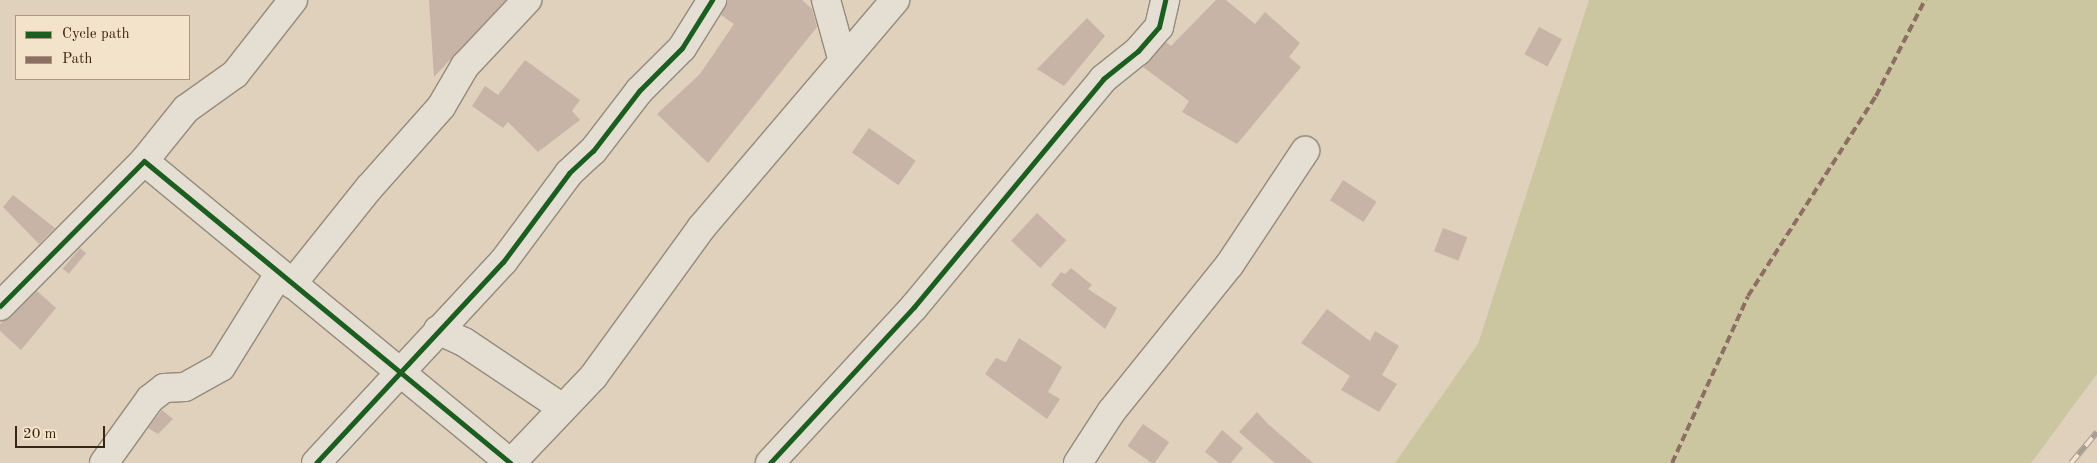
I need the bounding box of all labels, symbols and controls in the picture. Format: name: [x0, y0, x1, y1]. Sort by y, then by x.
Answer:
legend: [15, 15, 190, 80]
text: Cycle path: [62, 27, 130, 42]
text: Path: [62, 52, 92, 67]
scale bar: [18, 416, 108, 448]
text: 20 m: [23, 427, 57, 442]

